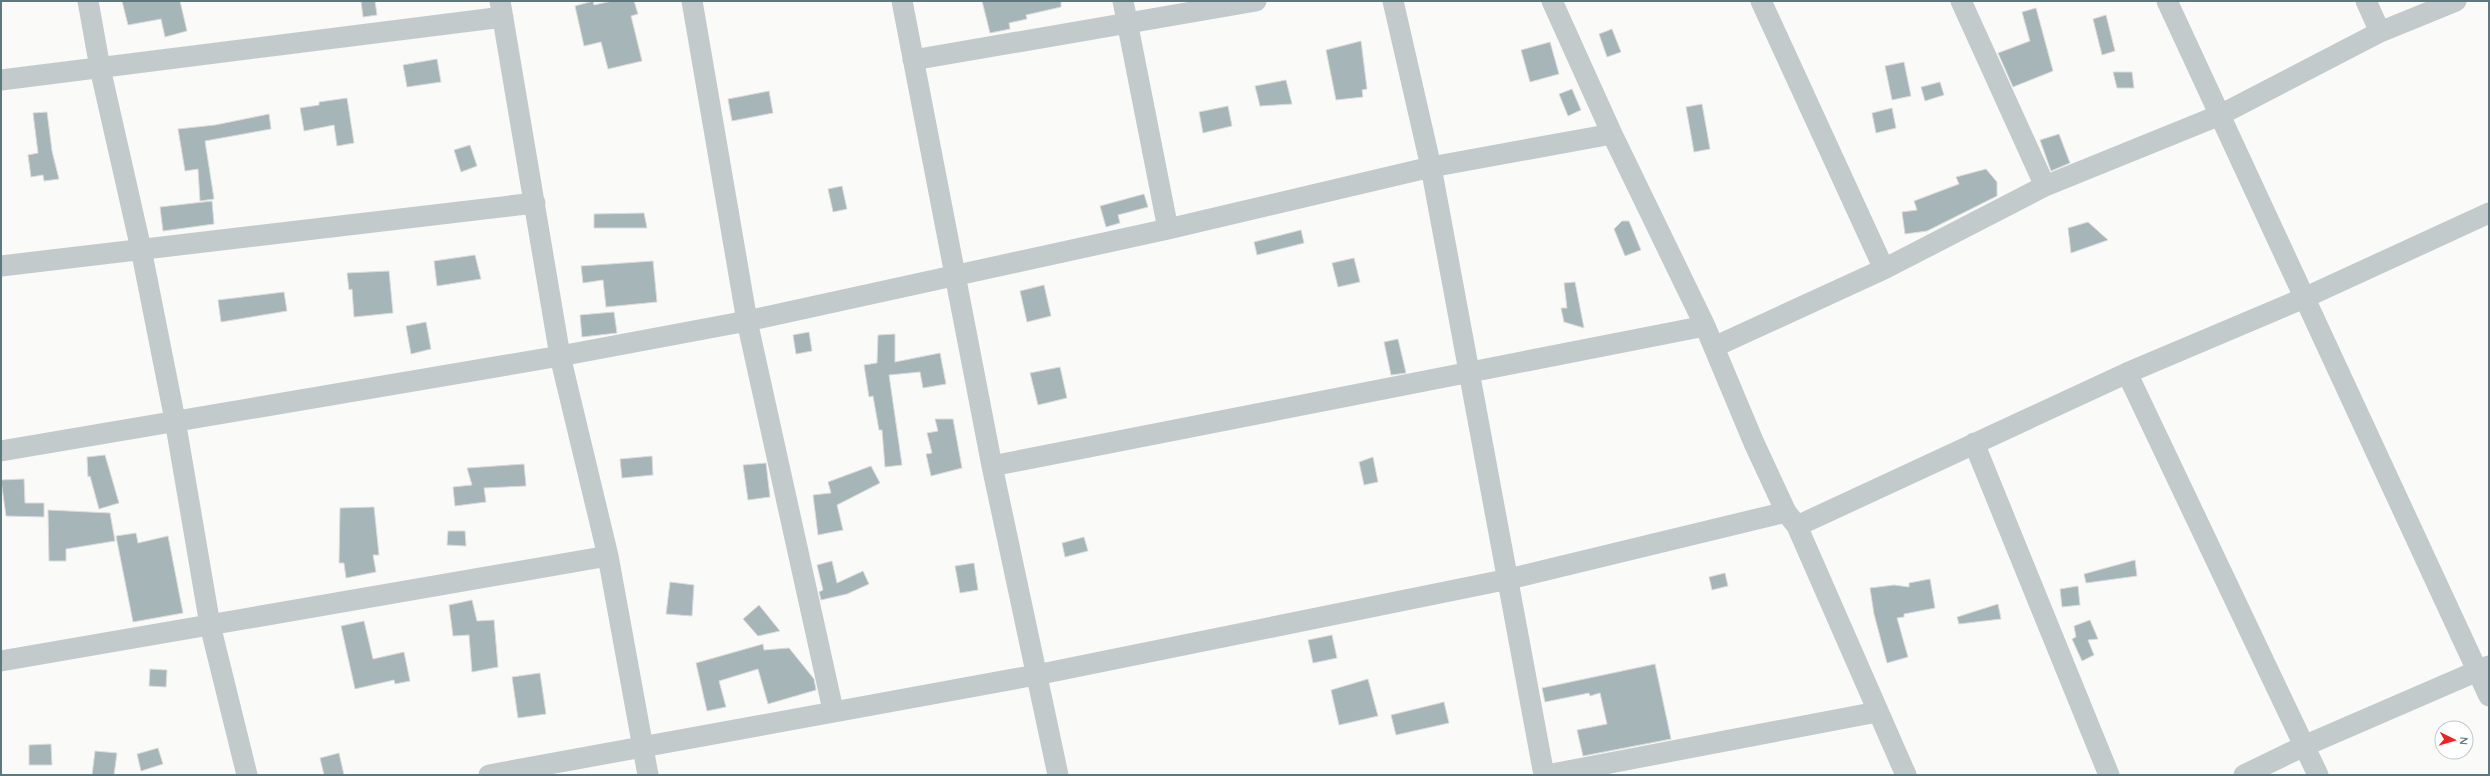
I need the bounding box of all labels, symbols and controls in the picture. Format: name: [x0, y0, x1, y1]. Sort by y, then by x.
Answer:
north arrow: [2434, 720, 2474, 760]
text: N: [2457, 736, 2471, 746]

